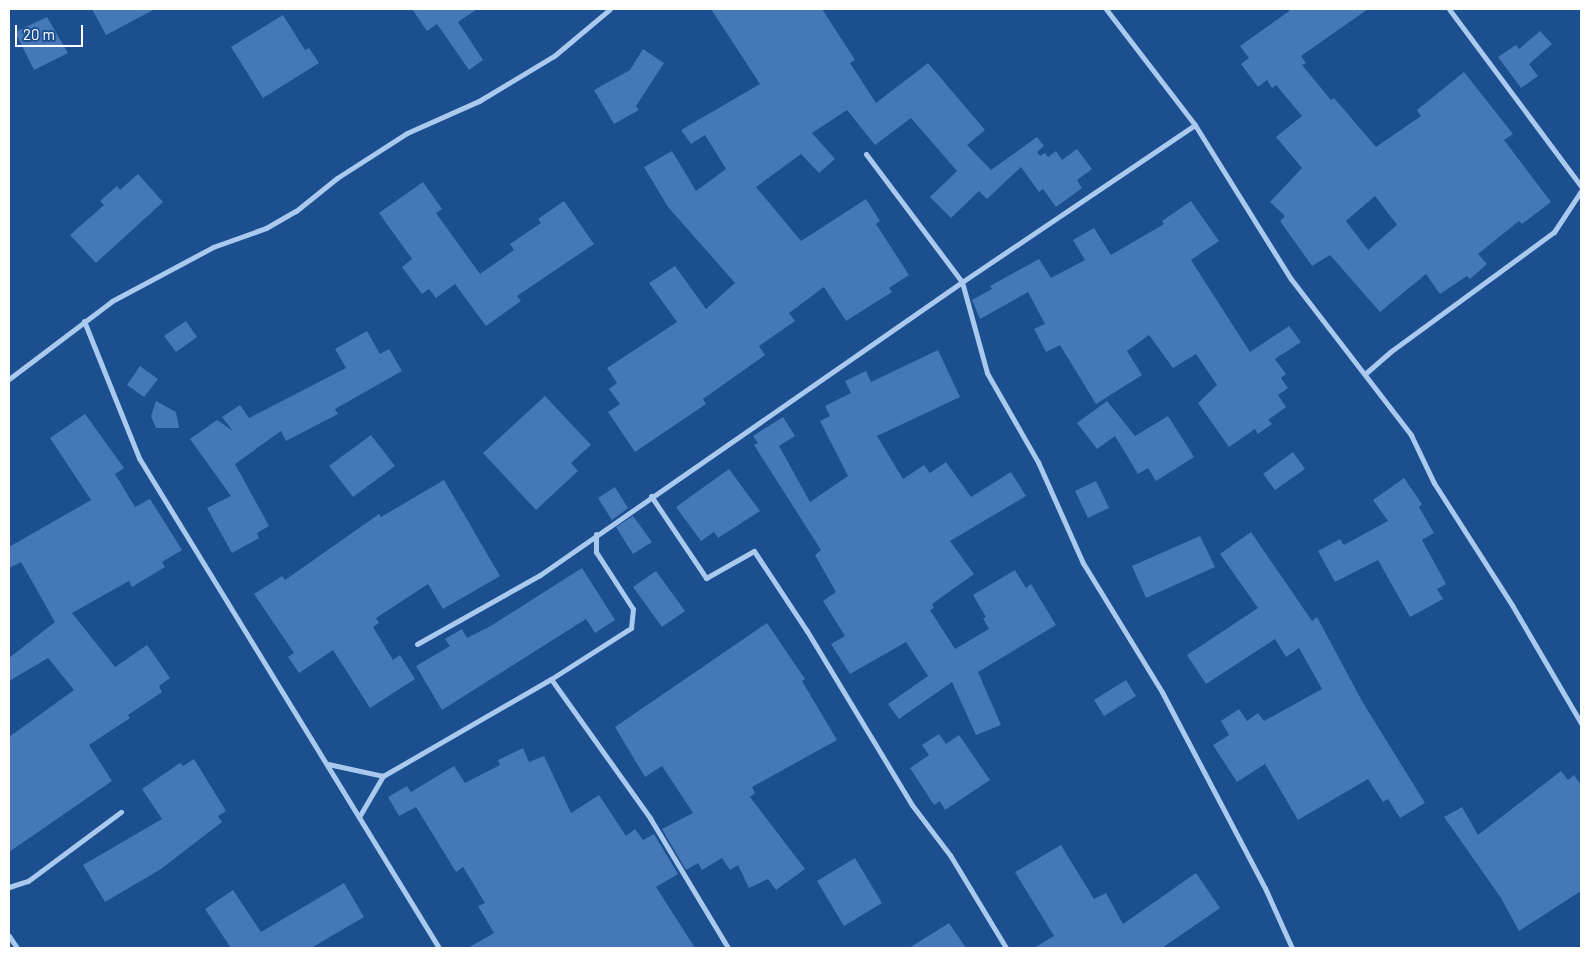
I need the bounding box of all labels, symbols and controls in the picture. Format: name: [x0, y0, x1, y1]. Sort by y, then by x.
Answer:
scale bar: [18, 15, 85, 47]
text: 20 m: [23, 25, 55, 43]

